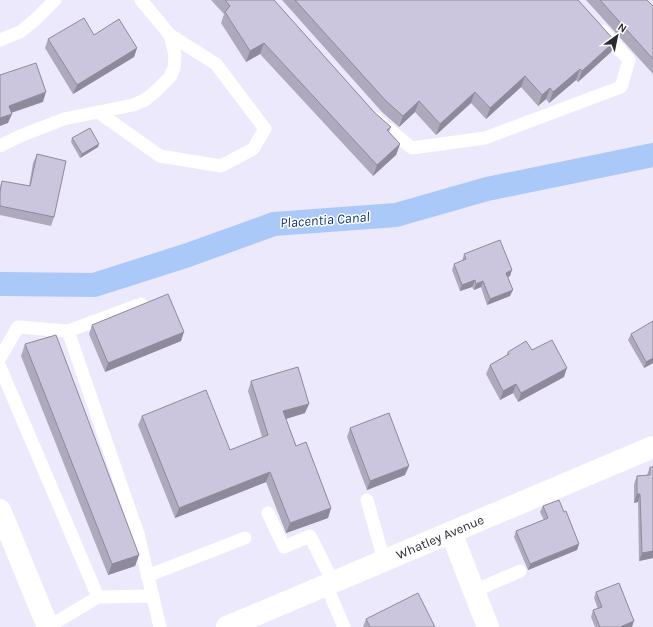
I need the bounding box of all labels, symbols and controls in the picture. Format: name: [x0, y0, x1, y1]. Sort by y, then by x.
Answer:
north arrow: [597, 16, 637, 56]
text: N: [615, 20, 629, 36]
water label: Placentia Canal: [280, 208, 371, 232]
street label: Whatley Avenue: [394, 512, 486, 562]

